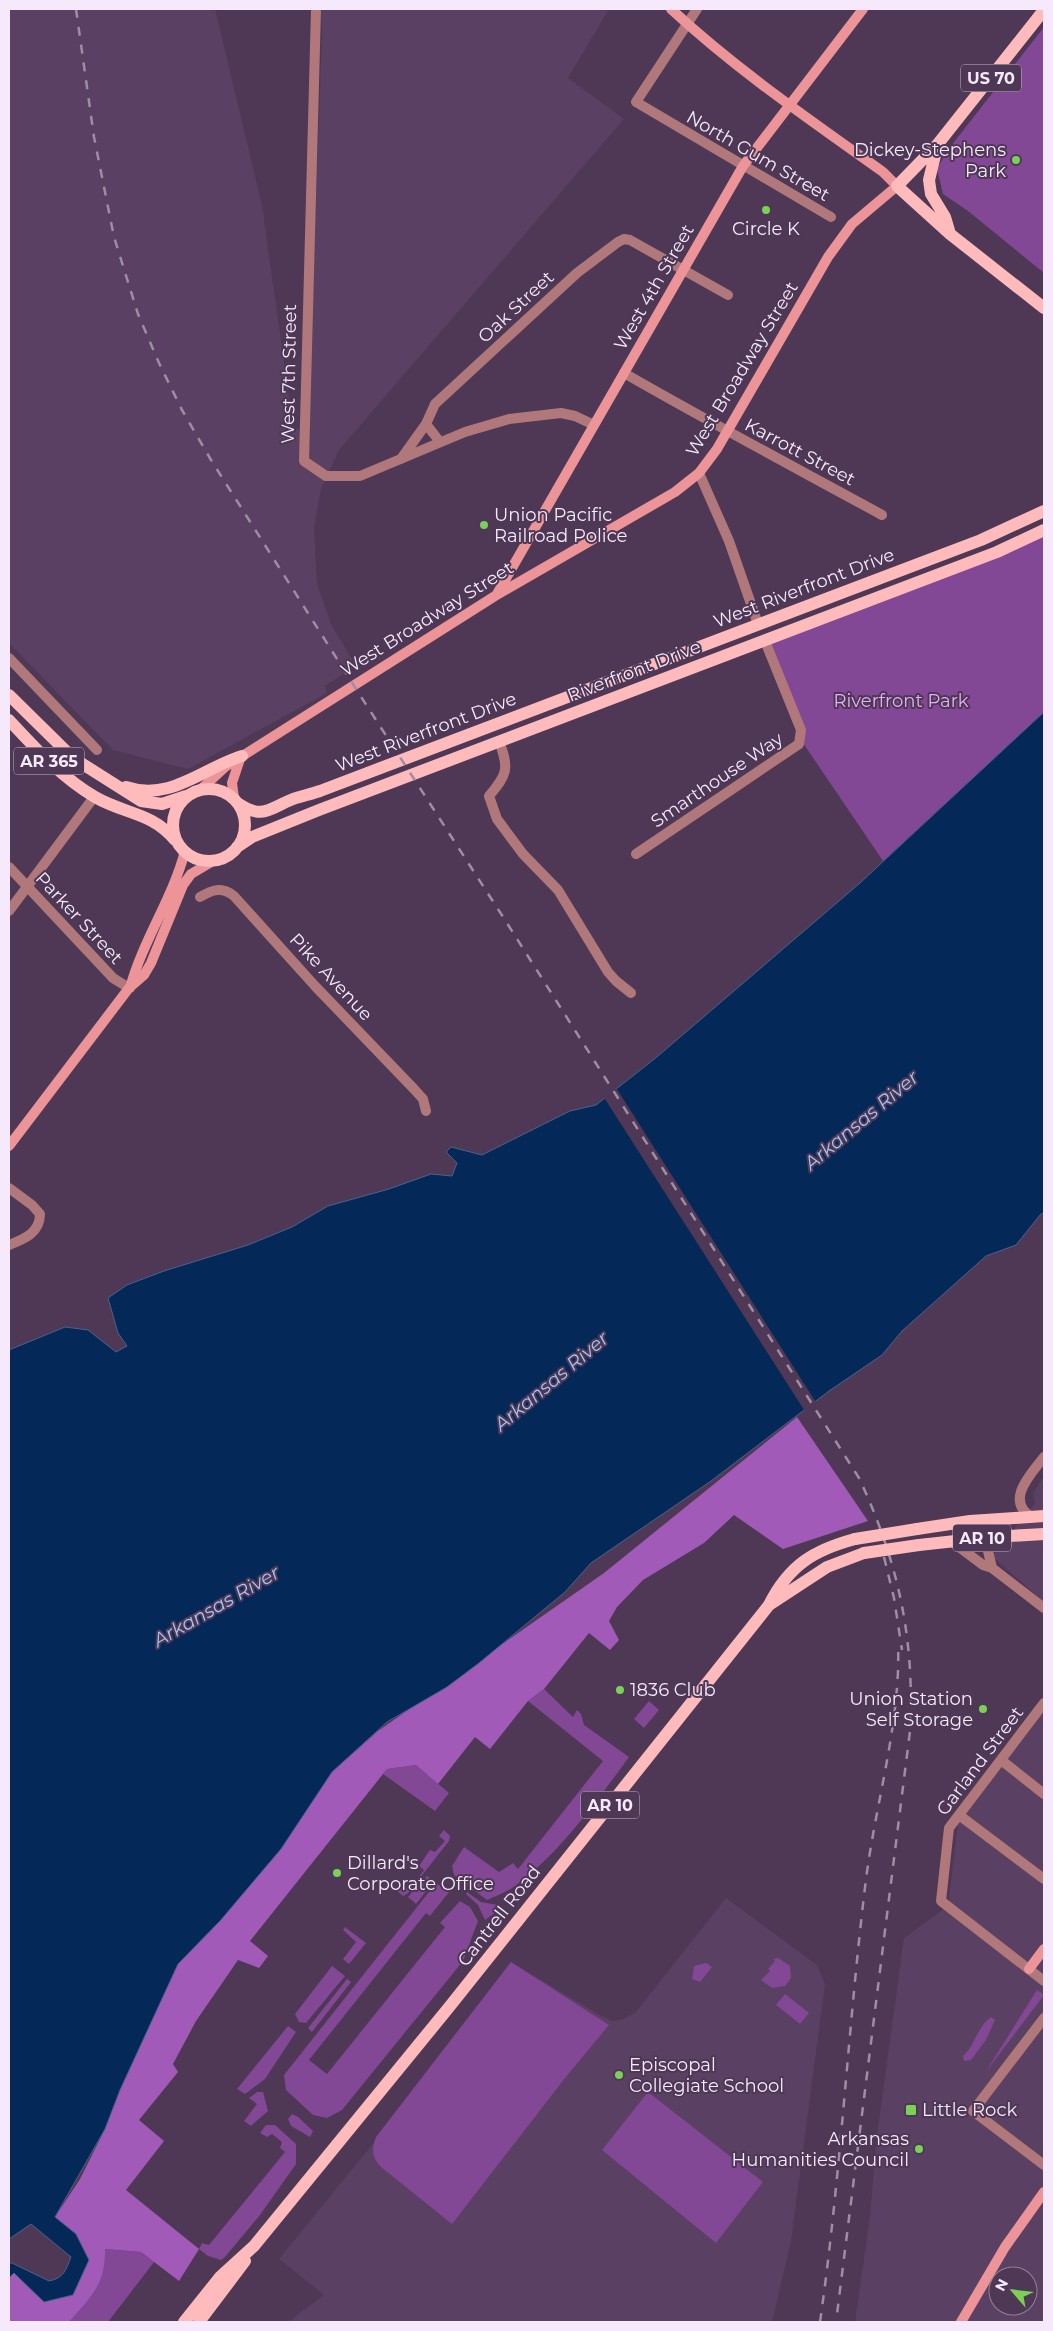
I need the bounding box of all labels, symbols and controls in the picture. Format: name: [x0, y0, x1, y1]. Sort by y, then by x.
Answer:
road number: US 70: [961, 64, 1021, 92]
street label: North Gum Street: [682, 106, 834, 206]
place label: Dickey-Stephens Park: [854, 139, 1006, 182]
marker: Dickey-Stephens Park: [1010, 154, 1022, 166]
marker: Circle K: [760, 204, 772, 216]
place label: Circle K: [732, 218, 800, 240]
street label: West 4th Street: [609, 220, 699, 354]
street label: Oak Street: [474, 266, 558, 348]
street label: West Broadway Street: [681, 278, 803, 460]
street label: West 7th Street: [277, 304, 301, 444]
street label: Karrott Street: [741, 414, 859, 490]
place label: Union Pacific Railroad Police: [494, 504, 628, 547]
marker: Union Pacific Railroad Police: [478, 519, 490, 531]
street label: West Riverfront Drive: [711, 543, 898, 633]
street label: West Broadway Street: [336, 557, 518, 681]
street label: Riverfront Drive: [564, 635, 704, 707]
street label: West Riverfront Drive: [333, 687, 520, 777]
park label: Riverfront Park: [833, 690, 969, 712]
street label: Smarthouse Way: [647, 728, 787, 832]
road number: AR 365: [14, 748, 84, 774]
street label: Parker Street: [31, 867, 127, 969]
street label: Pike Avenue: [285, 929, 377, 1025]
water label: Arkansas River: [799, 1066, 923, 1175]
water label: Arkansas River: [489, 1327, 613, 1436]
road number: AR 10: [953, 1525, 1011, 1552]
water label: Arkansas River: [148, 1561, 284, 1652]
place label: 1836 Club: [630, 1679, 716, 1701]
marker: 1836 Club: [614, 1684, 626, 1696]
place label: Union Station Self Storage: [849, 1688, 973, 1731]
street label: Garland Street: [932, 1702, 1028, 1820]
marker: Union Station Self Storage: [977, 1703, 989, 1715]
road number: AR 10: [581, 1792, 639, 1818]
place label: Dillard's Corporate Office: [347, 1852, 494, 1895]
street label: Cantrell Road: [453, 1861, 545, 1971]
marker: Dillard's Corporate Office: [331, 1867, 343, 1879]
place label: Episcopal Collegiate School: [629, 2054, 784, 2097]
marker: Episcopal Collegiate School: [613, 2069, 625, 2081]
place label: Little Rock: [922, 2099, 1017, 2121]
marker: Little Rock: [904, 2103, 918, 2117]
place label: Arkansas Humanities Council: [732, 2128, 909, 2171]
marker: Arkansas Humanities Council: [913, 2143, 925, 2155]
north arrow: [988, 2266, 1038, 2316]
text: N: [991, 2276, 1012, 2294]

